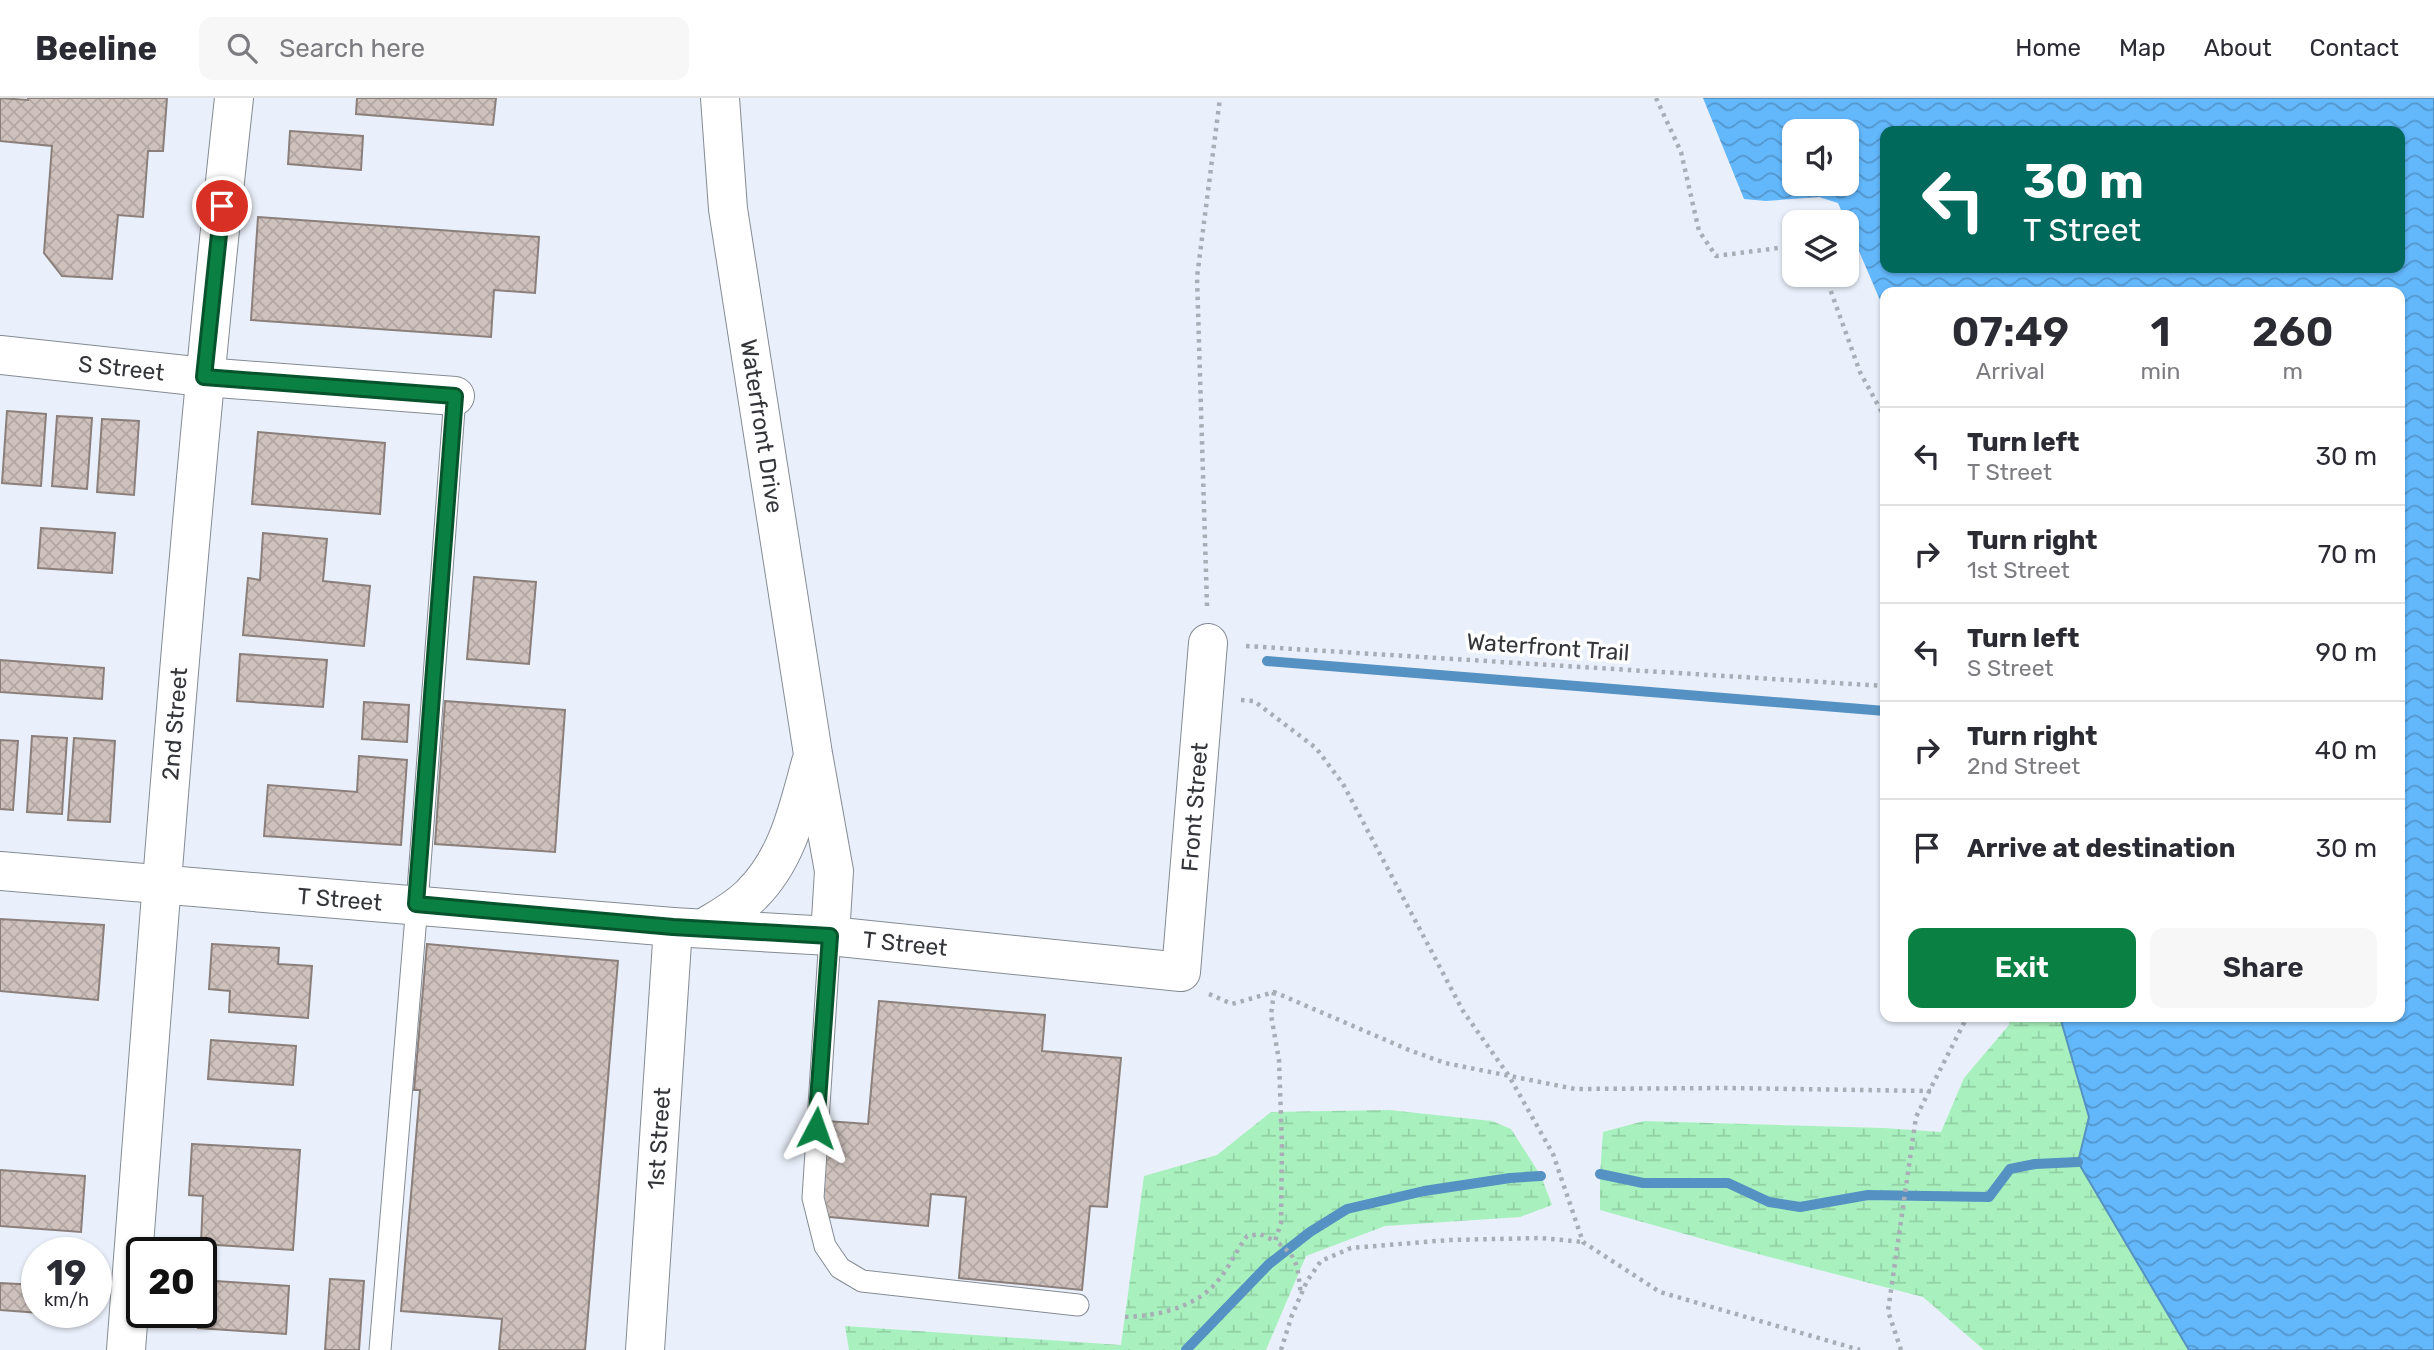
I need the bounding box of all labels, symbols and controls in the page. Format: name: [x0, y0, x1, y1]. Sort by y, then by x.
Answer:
search box: [199, 17, 689, 80]
text: Beeline: [35, 29, 157, 68]
icon: search: [223, 29, 261, 67]
text: Search here: [279, 33, 425, 64]
text: Home: [2015, 34, 2081, 62]
text: Map: [2119, 34, 2166, 62]
text: About: [2204, 34, 2272, 62]
text: Contact: [2310, 34, 2399, 62]
map controls: [1782, 119, 1859, 287]
button: sound: [1782, 119, 1859, 196]
text: 30 m: [2023, 152, 2144, 210]
icon: left: [1908, 154, 1999, 245]
pin: [192, 176, 252, 236]
icon: arrive: [203, 187, 241, 225]
button: layers: [1782, 210, 1859, 287]
text: T Street: [2023, 211, 2141, 249]
text: 07:49: [1951, 307, 2069, 357]
text: 1: [2150, 307, 2171, 357]
text: 260: [2252, 307, 2334, 357]
street label: Waterfront Drive: [734, 337, 789, 515]
street label: S Street: [77, 350, 166, 387]
text: Arrival: [1976, 357, 2045, 385]
text: min: [2141, 357, 2181, 385]
text: m: [2283, 357, 2303, 385]
text: Turn left: [1967, 427, 2079, 458]
icon: left: [1908, 437, 1946, 475]
text: 30 m: [2315, 441, 2377, 472]
text: T Street: [1967, 458, 2052, 486]
text: Turn right: [1967, 525, 2097, 556]
icon: right: [1908, 535, 1946, 573]
text: 70 m: [2318, 539, 2377, 570]
text: 1st Street: [1967, 556, 2070, 584]
text: Turn left: [1967, 623, 2079, 654]
street label: Waterfront Trail: [1466, 627, 1630, 667]
icon: left: [1908, 633, 1946, 671]
text: 90 m: [2316, 637, 2377, 668]
text: S Street: [1967, 654, 2053, 682]
street label: 2nd Street: [156, 666, 193, 781]
text: Turn right: [1967, 721, 2097, 752]
icon: right: [1908, 731, 1946, 769]
text: 40 m: [2315, 735, 2377, 766]
street label: Front Street: [1175, 741, 1214, 873]
text: 2nd Street: [1967, 752, 2080, 780]
icon: arrive: [1908, 829, 1946, 867]
text: Arrive at destination: [1967, 833, 2235, 864]
text: 30 m: [2315, 833, 2377, 864]
street label: T Street: [296, 882, 383, 917]
street label: T Street: [861, 925, 949, 962]
button: Exit: [1908, 928, 2136, 1008]
button: Share: [2150, 928, 2377, 1008]
street label: 1st Street: [642, 1086, 676, 1191]
position arrow: [779, 1091, 853, 1165]
speed limit sign: 20: [126, 1237, 217, 1328]
text: 19: [47, 1252, 86, 1294]
text: km/h: [44, 1289, 89, 1311]

